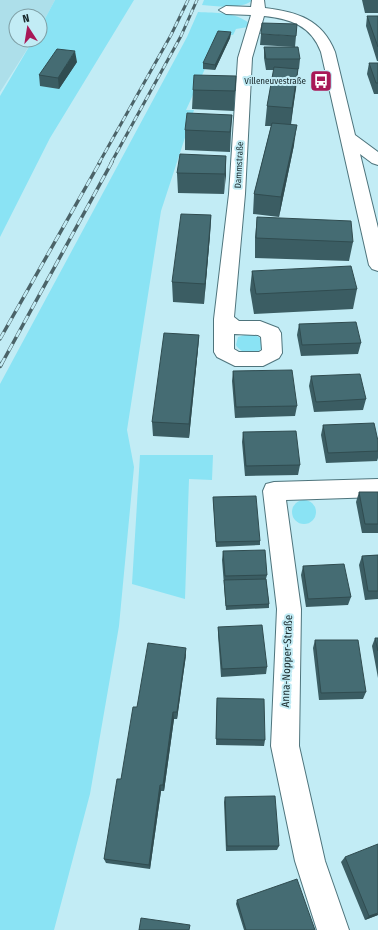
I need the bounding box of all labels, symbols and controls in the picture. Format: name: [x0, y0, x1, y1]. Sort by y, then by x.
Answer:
north arrow: [8, 8, 48, 48]
text: N: [21, 12, 31, 26]
bus stop icon: Villeneuvestraße: [308, 68, 334, 94]
place label: Villeneuvestraße: [244, 76, 307, 86]
street label: Dammstraße: [233, 141, 245, 189]
street label: Anna-Nopper-Straße: [279, 614, 295, 708]

